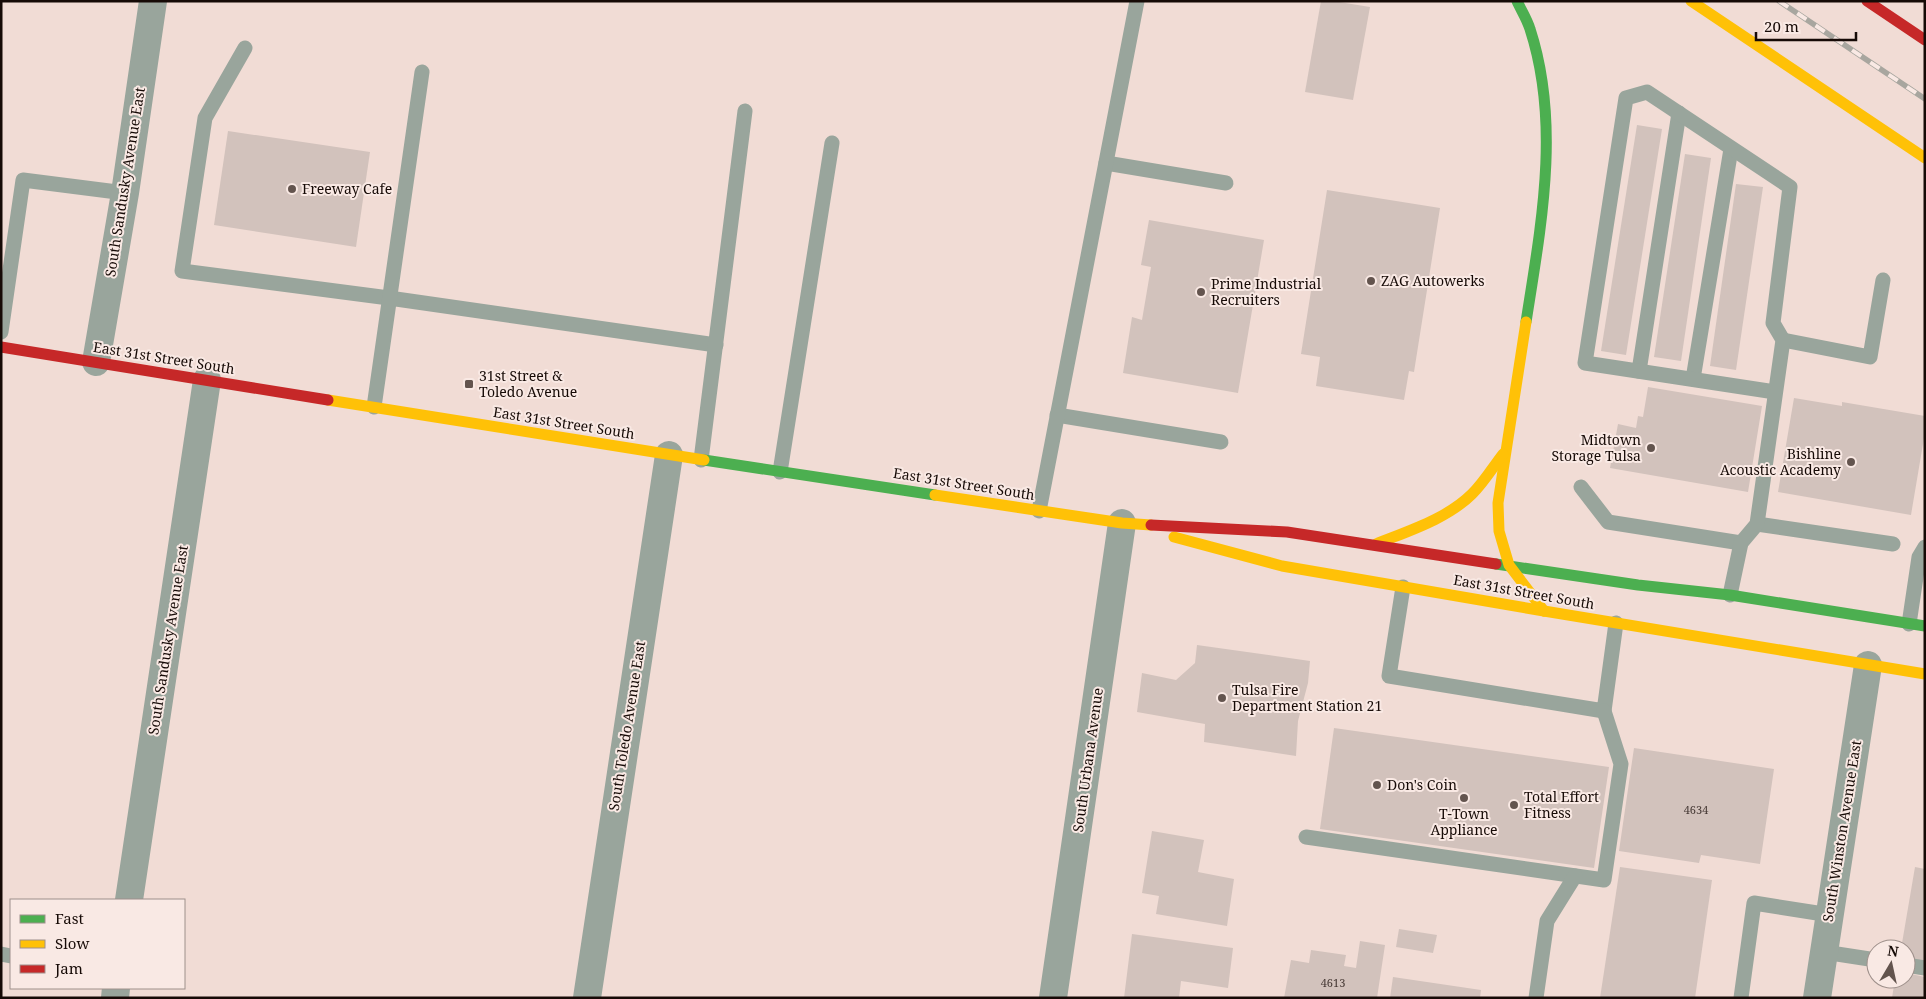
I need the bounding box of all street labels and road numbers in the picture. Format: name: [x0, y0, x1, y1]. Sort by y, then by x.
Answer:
street label: South Sandusky Avenue East: [100, 86, 149, 278]
street label: East 31st Street South: [92, 337, 236, 378]
street label: East 31st Street South: [492, 402, 636, 443]
street label: East 31st Street South: [892, 463, 1036, 504]
street label: South Sandusky Avenue East: [143, 544, 192, 736]
street label: East 31st Street South: [1452, 570, 1596, 613]
street label: South Toledo Avenue East: [604, 640, 649, 812]
street label: South Urbana Avenue: [1068, 686, 1107, 833]
street label: South Winston Avenue East: [1818, 739, 1865, 923]

